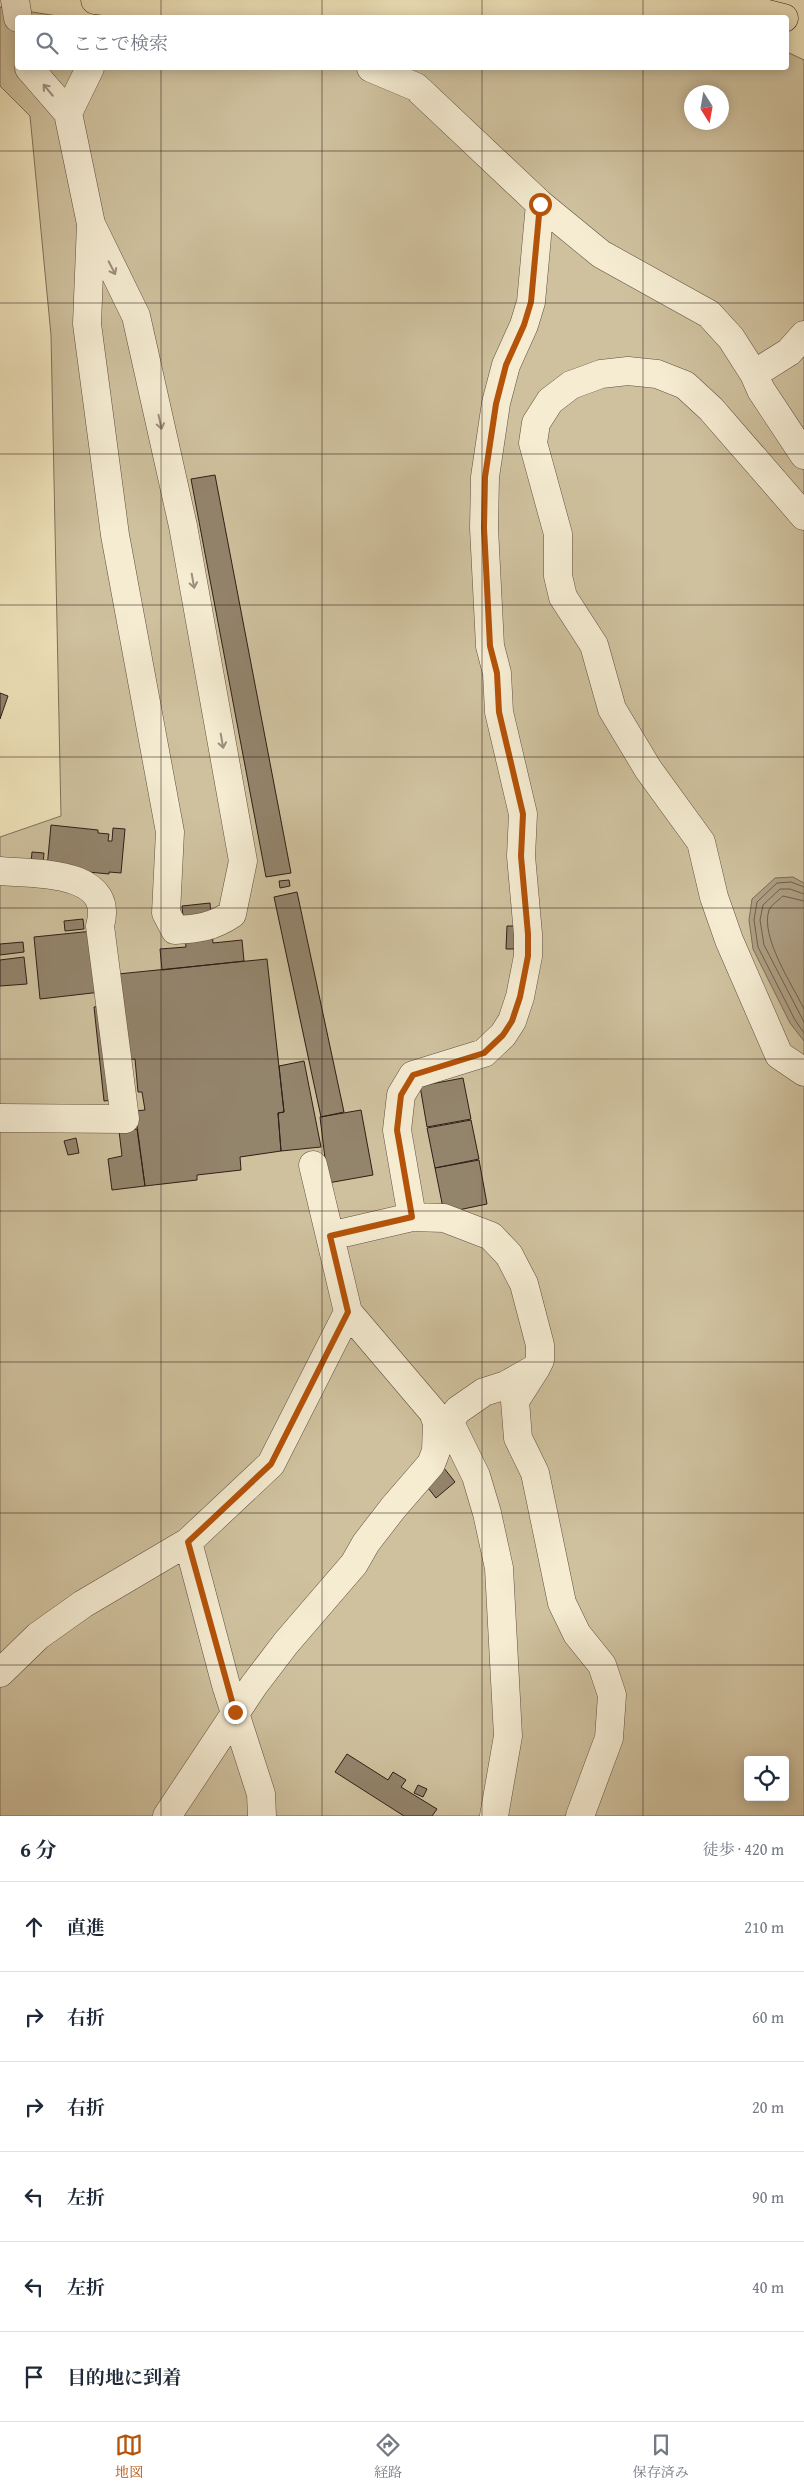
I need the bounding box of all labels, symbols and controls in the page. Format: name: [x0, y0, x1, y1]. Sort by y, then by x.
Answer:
search box: [15, 15, 789, 70]
icon: search: [33, 29, 61, 57]
text: ここで検索: [73, 29, 168, 57]
one-way arrow: [43, 84, 54, 97]
north arrow: [684, 85, 729, 130]
route start: [529, 193, 552, 216]
one-way arrow: [107, 260, 117, 275]
one-way arrow: [156, 413, 165, 429]
one-way arrow: [188, 573, 198, 589]
one-way arrow: [217, 732, 227, 748]
route end: [224, 1701, 247, 1724]
map controls: [744, 1756, 789, 1801]
button: locate: [744, 1756, 789, 1801]
text: 6 分: [20, 1834, 57, 1865]
text: 徒歩 · 420 m: [703, 1837, 784, 1861]
icon: ahead: [20, 1913, 48, 1941]
text: 直進: [67, 1913, 105, 1941]
text: 210 m: [744, 1915, 784, 1939]
icon: right: [20, 2003, 48, 2031]
text: 右折: [67, 2003, 105, 2031]
text: 60 m: [752, 2005, 784, 2029]
icon: right: [20, 2093, 48, 2121]
text: 右折: [67, 2093, 105, 2121]
text: 20 m: [752, 2095, 784, 2119]
icon: left: [20, 2183, 48, 2211]
text: 左折: [67, 2183, 105, 2211]
text: 90 m: [752, 2185, 784, 2209]
icon: left: [20, 2273, 48, 2301]
text: 左折: [67, 2273, 105, 2301]
text: 40 m: [752, 2275, 784, 2299]
icon: arrive: [20, 2363, 48, 2391]
text: 目的地に到着: [67, 2363, 181, 2391]
tab: 地図: [115, 2431, 143, 2482]
tab: 経路: [374, 2431, 402, 2482]
tab: 保存済み: [633, 2431, 689, 2482]

